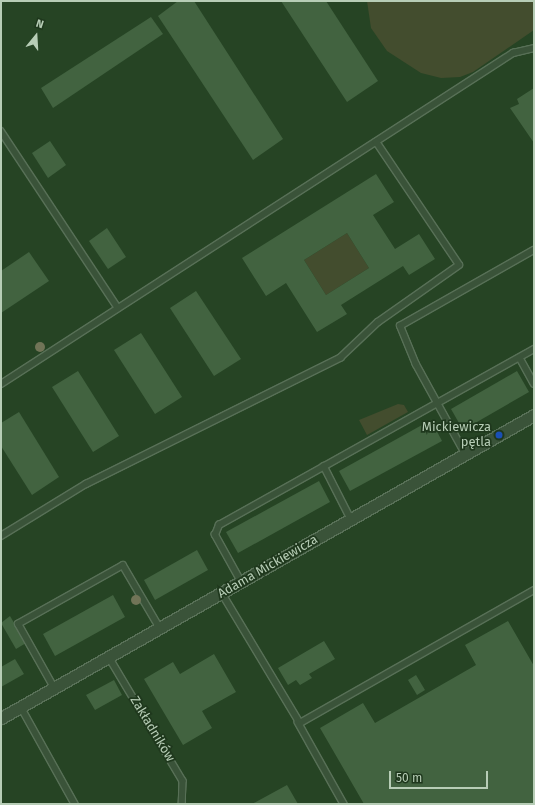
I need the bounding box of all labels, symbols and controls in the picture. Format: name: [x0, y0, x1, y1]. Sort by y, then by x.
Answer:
north arrow: [16, 16, 56, 56]
text: N: [34, 17, 45, 31]
place label: Mickiewicza pętla: [422, 420, 491, 451]
marker: Mickiewicza pętla: [494, 430, 504, 440]
street label: Adama Mickiewicza: [215, 532, 321, 602]
street label: Zakładników: [126, 693, 178, 765]
scale bar: [391, 763, 490, 789]
text: 50 m: [396, 771, 422, 785]

